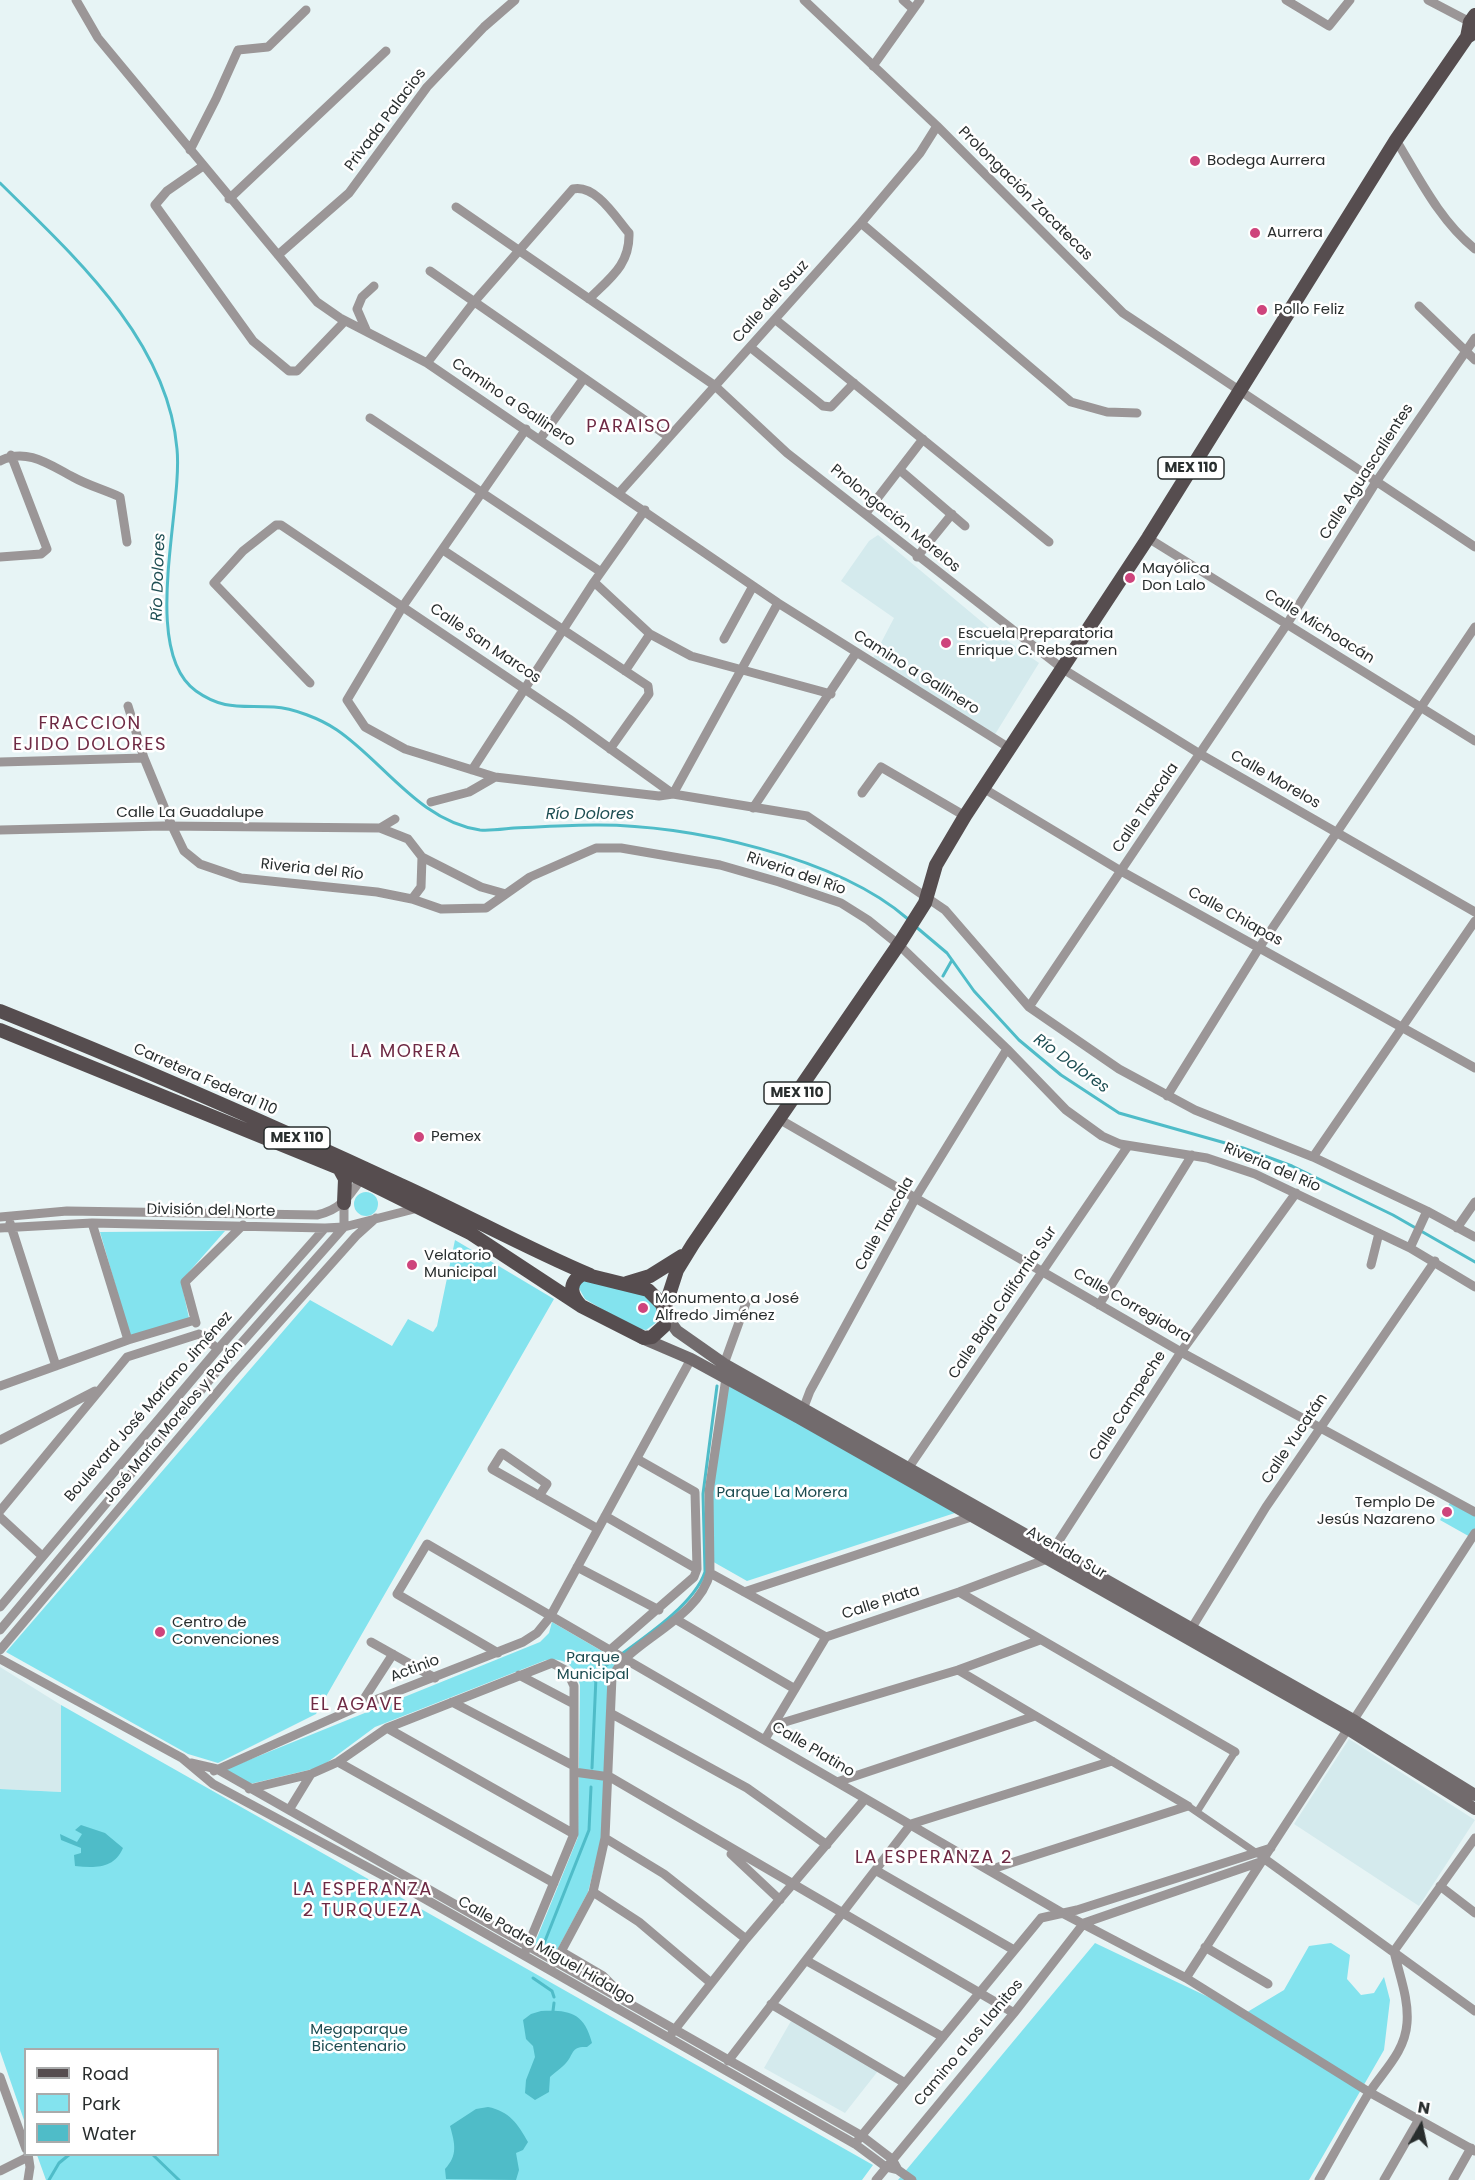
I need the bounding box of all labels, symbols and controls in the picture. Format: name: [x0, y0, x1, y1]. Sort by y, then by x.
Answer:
street label: Privada Palacios: [342, 65, 430, 175]
street label: Prolongación Zacatecas: [954, 123, 1096, 265]
place label: Bodega Aurrera: [1207, 152, 1325, 170]
marker: Bodega Aurrera: [1188, 154, 1202, 168]
place label: Aurrera: [1267, 224, 1323, 242]
marker: Aurrera: [1248, 226, 1262, 240]
street label: Calle del Sauz: [729, 257, 813, 347]
place label: Pollo Feliz: [1274, 301, 1344, 319]
marker: Pollo Feliz: [1255, 303, 1269, 317]
street label: Camino a Gallinero: [448, 355, 578, 451]
street label: Calle Aguascalientes: [1316, 401, 1418, 543]
district label: PARAISO: [586, 416, 672, 438]
road number: MEX 110: [1158, 457, 1224, 479]
street label: Prolongación Morelos: [827, 461, 963, 577]
water label: Río Dolores: [148, 532, 170, 622]
place label: Mayólica Don Lalo: [1142, 560, 1210, 595]
marker: Mayólica Don Lalo: [1123, 571, 1137, 585]
street label: Calle Michoacán: [1261, 586, 1377, 668]
street label: Calle San Marcos: [426, 600, 544, 688]
place label: Escuela Preparatoria Enrique C. Rebsamen: [958, 625, 1117, 660]
street label: Camino a Gallinero: [850, 627, 982, 719]
marker: Escuela Preparatoria Enrique C. Rebsamen: [939, 636, 953, 650]
district label: FRACCION EJIDO DOLORES: [13, 713, 167, 756]
street label: Calle Morelos: [1227, 747, 1323, 813]
street label: Calle Tlaxcala: [1109, 760, 1183, 856]
street label: Calle La Guadalupe: [116, 804, 264, 822]
water label: Río Dolores: [546, 805, 634, 825]
street label: Riveria del Río: [744, 849, 848, 899]
street label: Riveria del Río: [260, 856, 364, 884]
street label: Calle Chiapas: [1184, 884, 1286, 950]
water label: Río Dolores: [1030, 1030, 1112, 1098]
street label: Carretera Federal 110: [130, 1040, 280, 1120]
district label: LA MORERA: [350, 1041, 462, 1063]
road number: MEX 110: [764, 1082, 830, 1104]
road number: MEX 110: [264, 1127, 330, 1149]
place label: Pemex: [431, 1128, 481, 1146]
marker: Pemex: [412, 1130, 426, 1144]
street label: Riveria del Río: [1221, 1139, 1323, 1197]
street label: Calle Tlaxcala: [852, 1174, 918, 1274]
street label: División del Norte: [146, 1201, 276, 1221]
street label: Calle Baja California Sur: [945, 1223, 1061, 1383]
place label: Velatorio Municipal: [424, 1247, 497, 1282]
marker: Velatorio Municipal: [405, 1258, 419, 1272]
street label: Calle Corregidora: [1070, 1265, 1194, 1347]
place label: Monumento a José Alfredo Jiménez: [655, 1290, 799, 1325]
marker: Monumento a José Alfredo Jiménez: [636, 1301, 650, 1315]
street label: Boulevard José Maríano Jiménez: [61, 1308, 237, 1506]
street label: José María Morelos y Pavón: [101, 1337, 247, 1507]
street label: Calle Campeche: [1086, 1348, 1170, 1464]
street label: Calle Yucatán: [1258, 1390, 1332, 1488]
park label: Parque La Morera: [716, 1484, 848, 1502]
place label: Templo De Jesús Nazareno: [1317, 1494, 1435, 1529]
marker: Templo De Jesús Nazareno: [1440, 1505, 1454, 1519]
street label: Avenida Sur: [1023, 1523, 1109, 1583]
street label: Calle Plata: [840, 1582, 922, 1624]
place label: Centro de Convenciones: [172, 1614, 279, 1649]
marker: Centro de Convenciones: [153, 1625, 167, 1639]
park label: Parque Municipal: [557, 1649, 629, 1684]
street label: Actinio: [388, 1651, 442, 1687]
district label: EL AGAVE: [310, 1694, 404, 1716]
street label: Calle Platino: [768, 1718, 858, 1782]
district label: LA ESPERANZA 2: [855, 1847, 1013, 1869]
district label: LA ESPERANZA 2 TURQUEZA: [293, 1879, 433, 1922]
street label: Calle Padre Miguel Hidalgo: [454, 1893, 638, 2009]
street label: Camino a los Llanitos: [911, 1976, 1027, 2110]
park label: Megaparque Bicentenario: [310, 2021, 408, 2056]
legend: [24, 2048, 219, 2156]
text: Road: [82, 2061, 129, 2086]
text: Park: [82, 2091, 121, 2116]
text: N: [1416, 2095, 1432, 2120]
north arrow: [1391, 2096, 1451, 2156]
text: Water: [82, 2121, 136, 2146]

